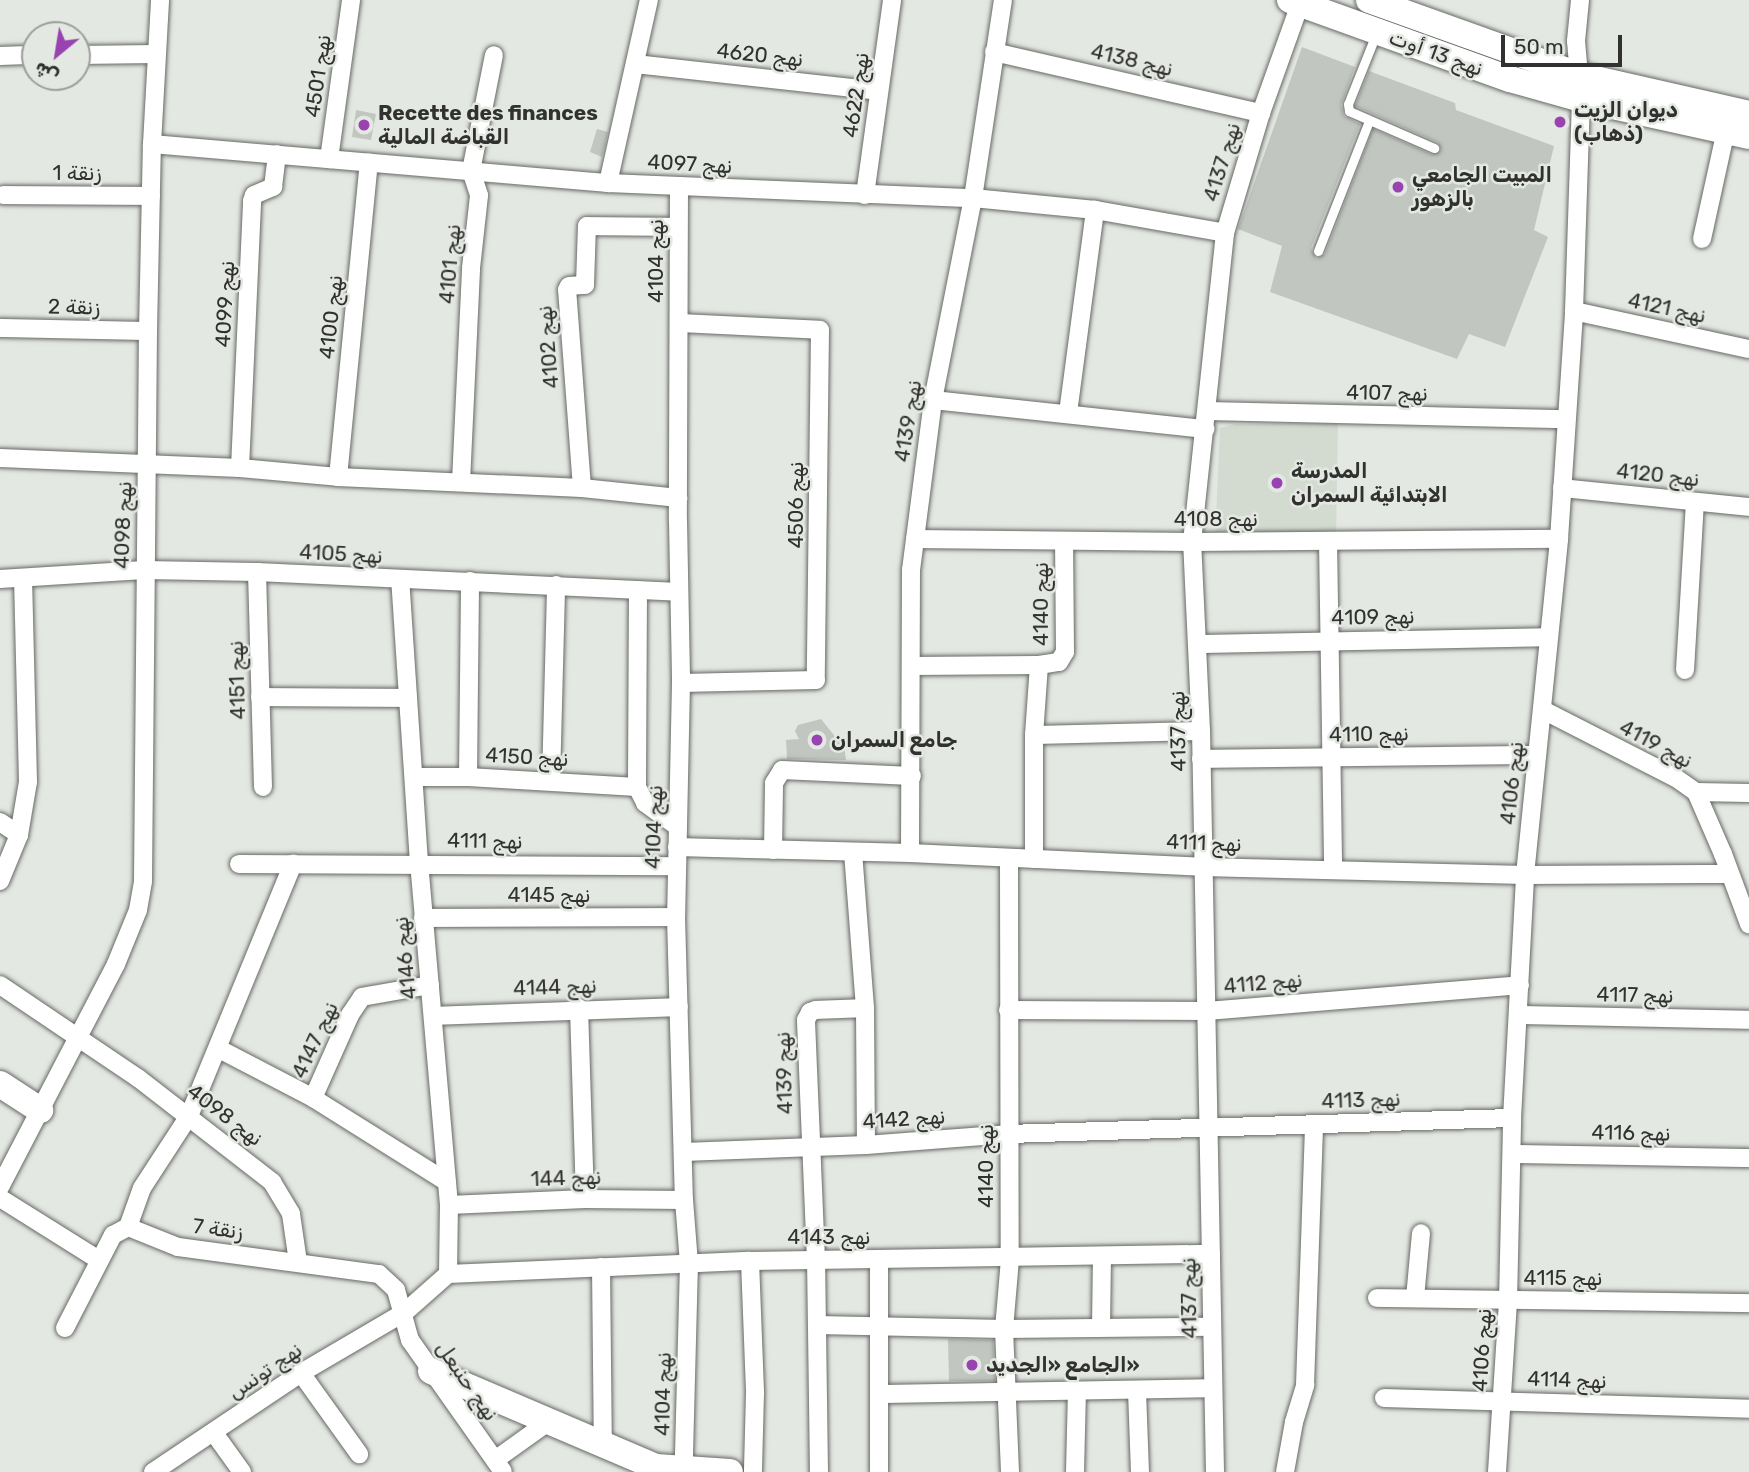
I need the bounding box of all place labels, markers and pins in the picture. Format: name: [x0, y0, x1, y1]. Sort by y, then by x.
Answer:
place label: ديوان الزيت (ذهاب): [1574, 97, 1678, 147]
place label: Recette des finances القباضة المالية: [378, 100, 598, 150]
marker: ديوان الزيت (ذهاب): [1552, 114, 1568, 130]
marker: Recette des finances القباضة المالية: [356, 117, 372, 133]
place label: المبيت الجامعي بالزهور: [1412, 162, 1552, 212]
marker: المبيت الجامعي بالزهور: [1390, 179, 1406, 195]
place label: المدرسة الابتدائية السمران: [1291, 458, 1448, 508]
marker: المدرسة الابتدائية السمران: [1269, 475, 1285, 491]
place label: جامع السمران: [831, 727, 957, 753]
marker: جامع السمران: [809, 732, 825, 748]
place label: الجامع «الجديد»: [986, 1352, 1140, 1378]
marker: الجامع «الجديد»: [964, 1357, 980, 1373]

